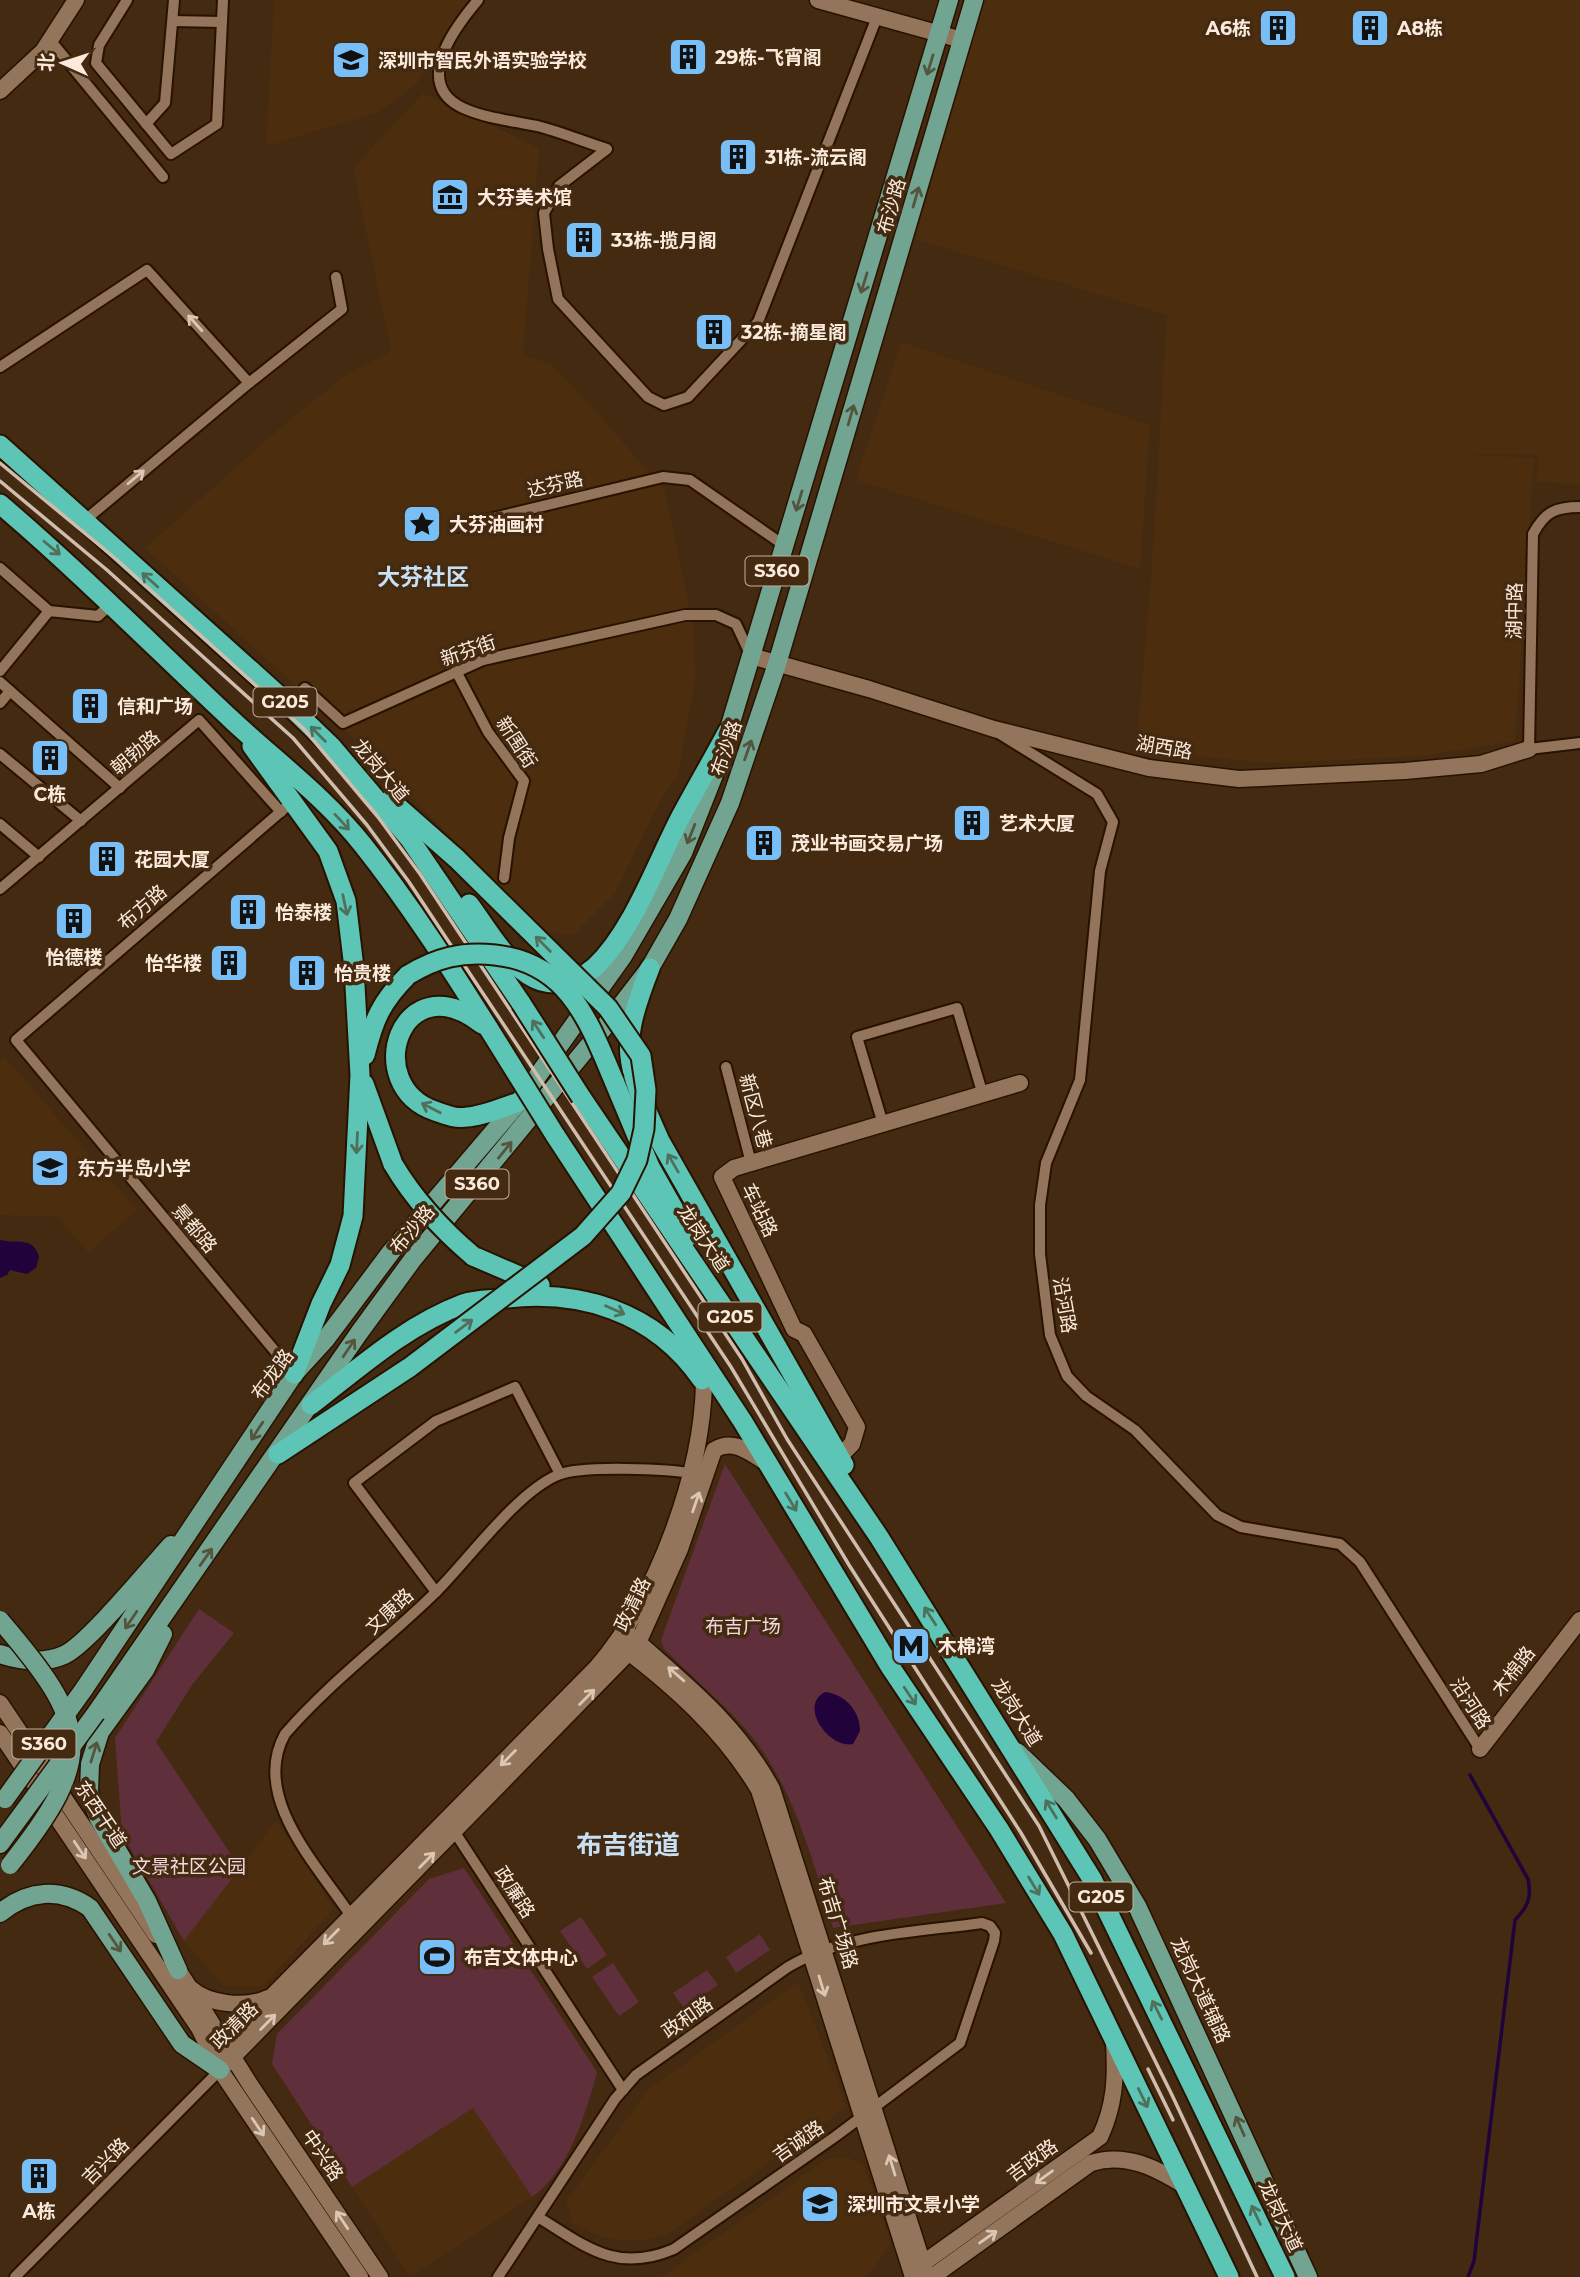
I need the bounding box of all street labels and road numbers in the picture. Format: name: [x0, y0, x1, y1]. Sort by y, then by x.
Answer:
street label: 布沙路: [873, 176, 910, 237]
street label: 达芬路: [525, 467, 585, 502]
road number: S360: [746, 556, 808, 586]
street label: 湖中路: [1503, 582, 1526, 640]
street label: 新芬街: [437, 630, 499, 671]
road number: G205: [254, 688, 316, 716]
street label: 新围街: [491, 712, 542, 772]
street label: 布沙路: [706, 717, 747, 779]
street label: 朝勃路: [106, 725, 165, 780]
street label: 湖西路: [1134, 731, 1194, 764]
street label: 龙岗大道: [347, 734, 414, 807]
street label: 布方路: [113, 880, 171, 935]
street label: 新区八巷: [735, 1071, 776, 1151]
road number: S360: [446, 1170, 508, 1198]
street label: 车站路: [737, 1180, 782, 1241]
street label: 景都路: [167, 1199, 222, 1258]
street label: 布沙路: [385, 1200, 440, 1259]
street label: 龙岗大道: [673, 1200, 734, 1276]
street label: 沿河路: [1048, 1275, 1081, 1335]
road number: G205: [698, 1302, 762, 1332]
street label: 布龙路: [246, 1344, 298, 1404]
street label: 政清路: [610, 1574, 655, 1635]
street label: 文康路: [361, 1584, 418, 1639]
street label: 木棉路: [1487, 1642, 1540, 1701]
street label: 沿河路: [1445, 1673, 1496, 1733]
street label: 龙岗大道: [987, 1674, 1046, 1751]
road number: S360: [12, 1730, 76, 1758]
street label: 东西干道: [70, 1776, 131, 1852]
street label: 政廉路: [489, 1862, 540, 1922]
street label: 布吉广场路: [813, 1874, 862, 1972]
road number: G205: [1070, 1882, 1132, 1912]
street label: 龙岗大道辅路: [1166, 1934, 1235, 2047]
street label: 政和路: [657, 1992, 717, 2043]
street label: 政清路: [206, 1997, 263, 2054]
street label: 吉诚路: [768, 2116, 828, 2167]
street label: 中兴路: [297, 2125, 348, 2185]
street label: 吉兴路: [77, 2133, 134, 2190]
street label: 吉政路: [1002, 2134, 1062, 2186]
street label: 龙岗大道: [1254, 2177, 1307, 2256]

